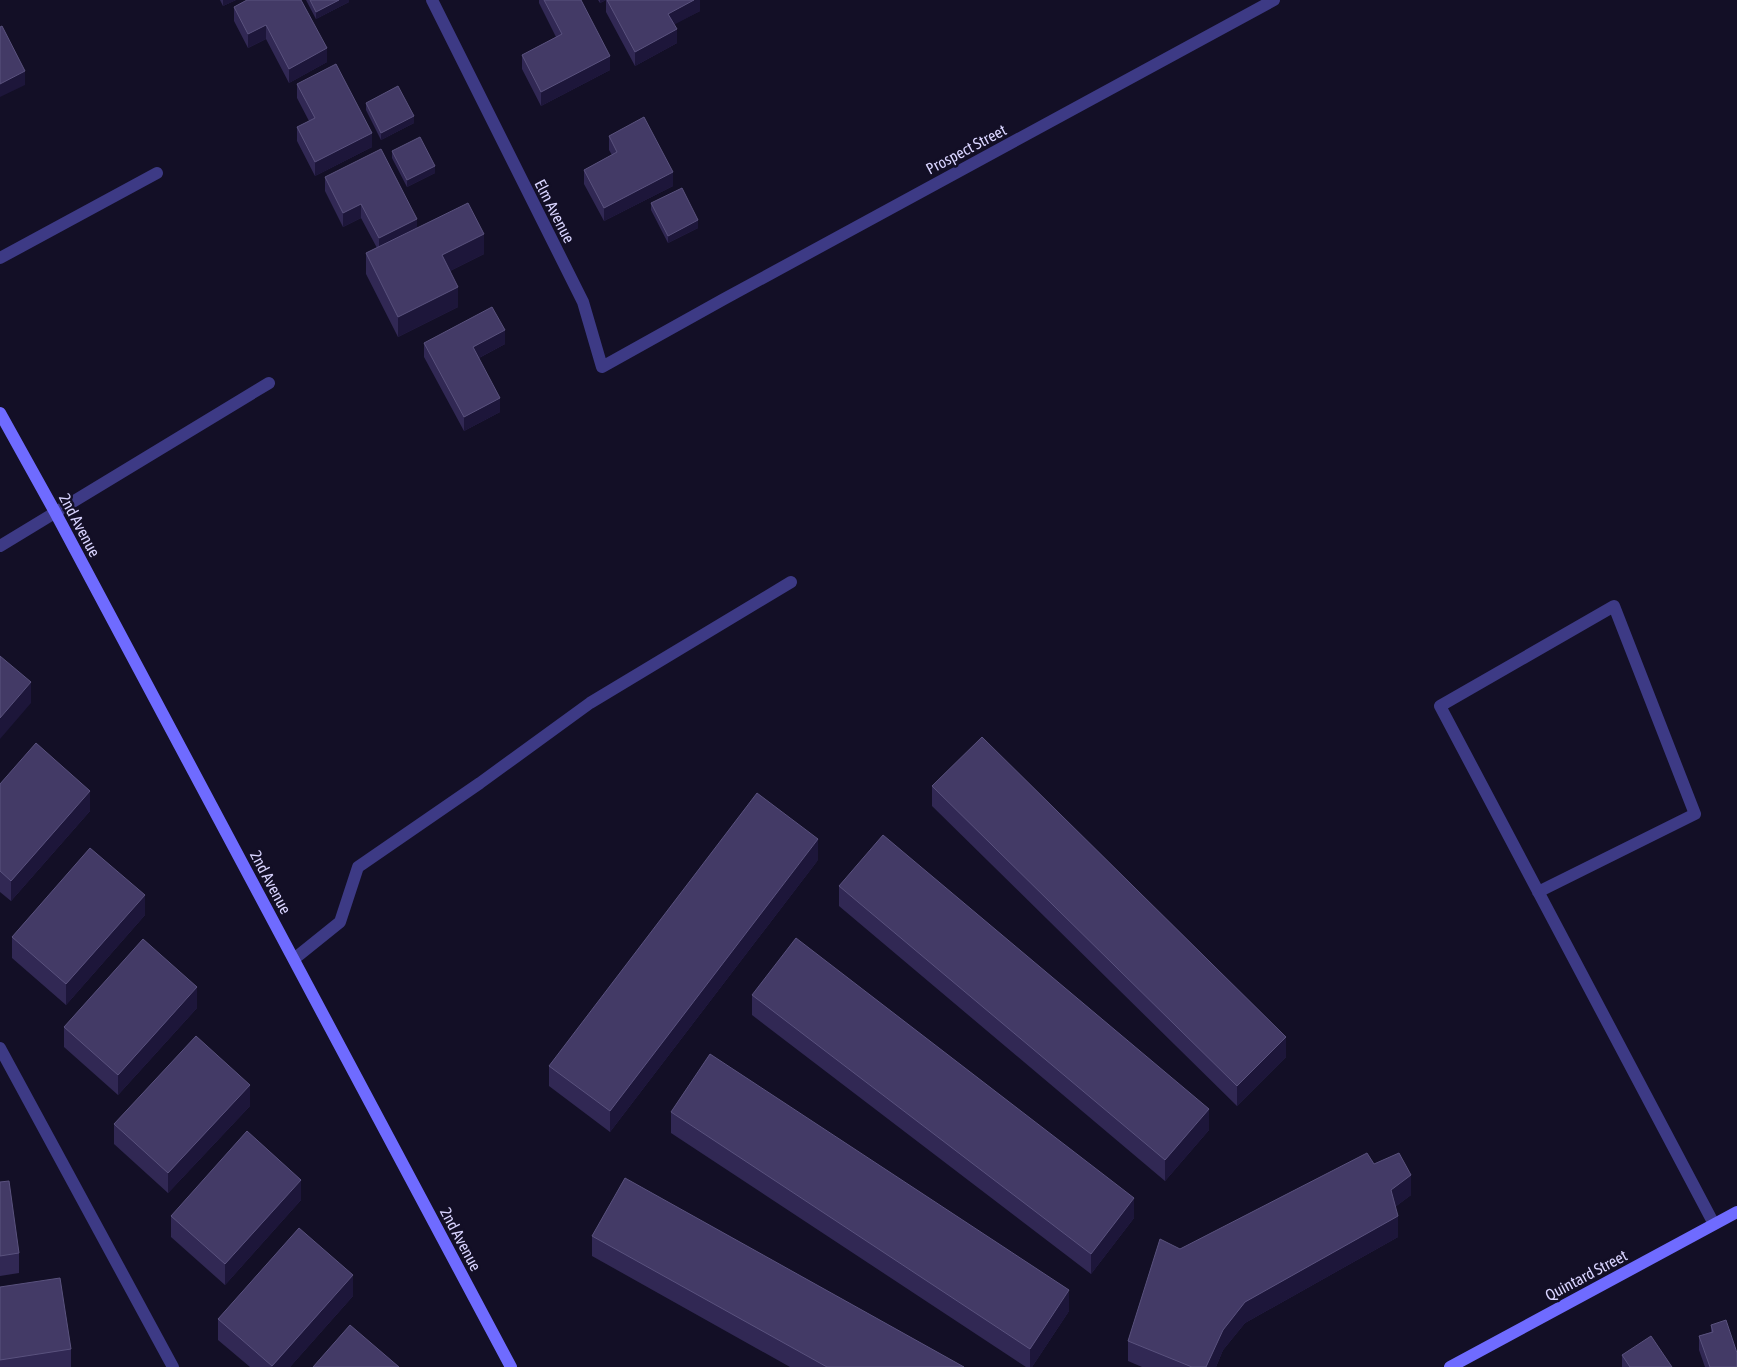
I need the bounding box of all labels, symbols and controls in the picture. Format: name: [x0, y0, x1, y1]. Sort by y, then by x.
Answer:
street label: Prospect Street: [923, 120, 1010, 179]
street label: Elm Avenue: [531, 176, 579, 246]
street label: 2nd Avenue: [56, 490, 104, 560]
street label: 2nd Avenue: [247, 847, 295, 917]
street label: 2nd Avenue: [437, 1204, 485, 1274]
street label: Quintard Street: [1542, 1246, 1630, 1304]

